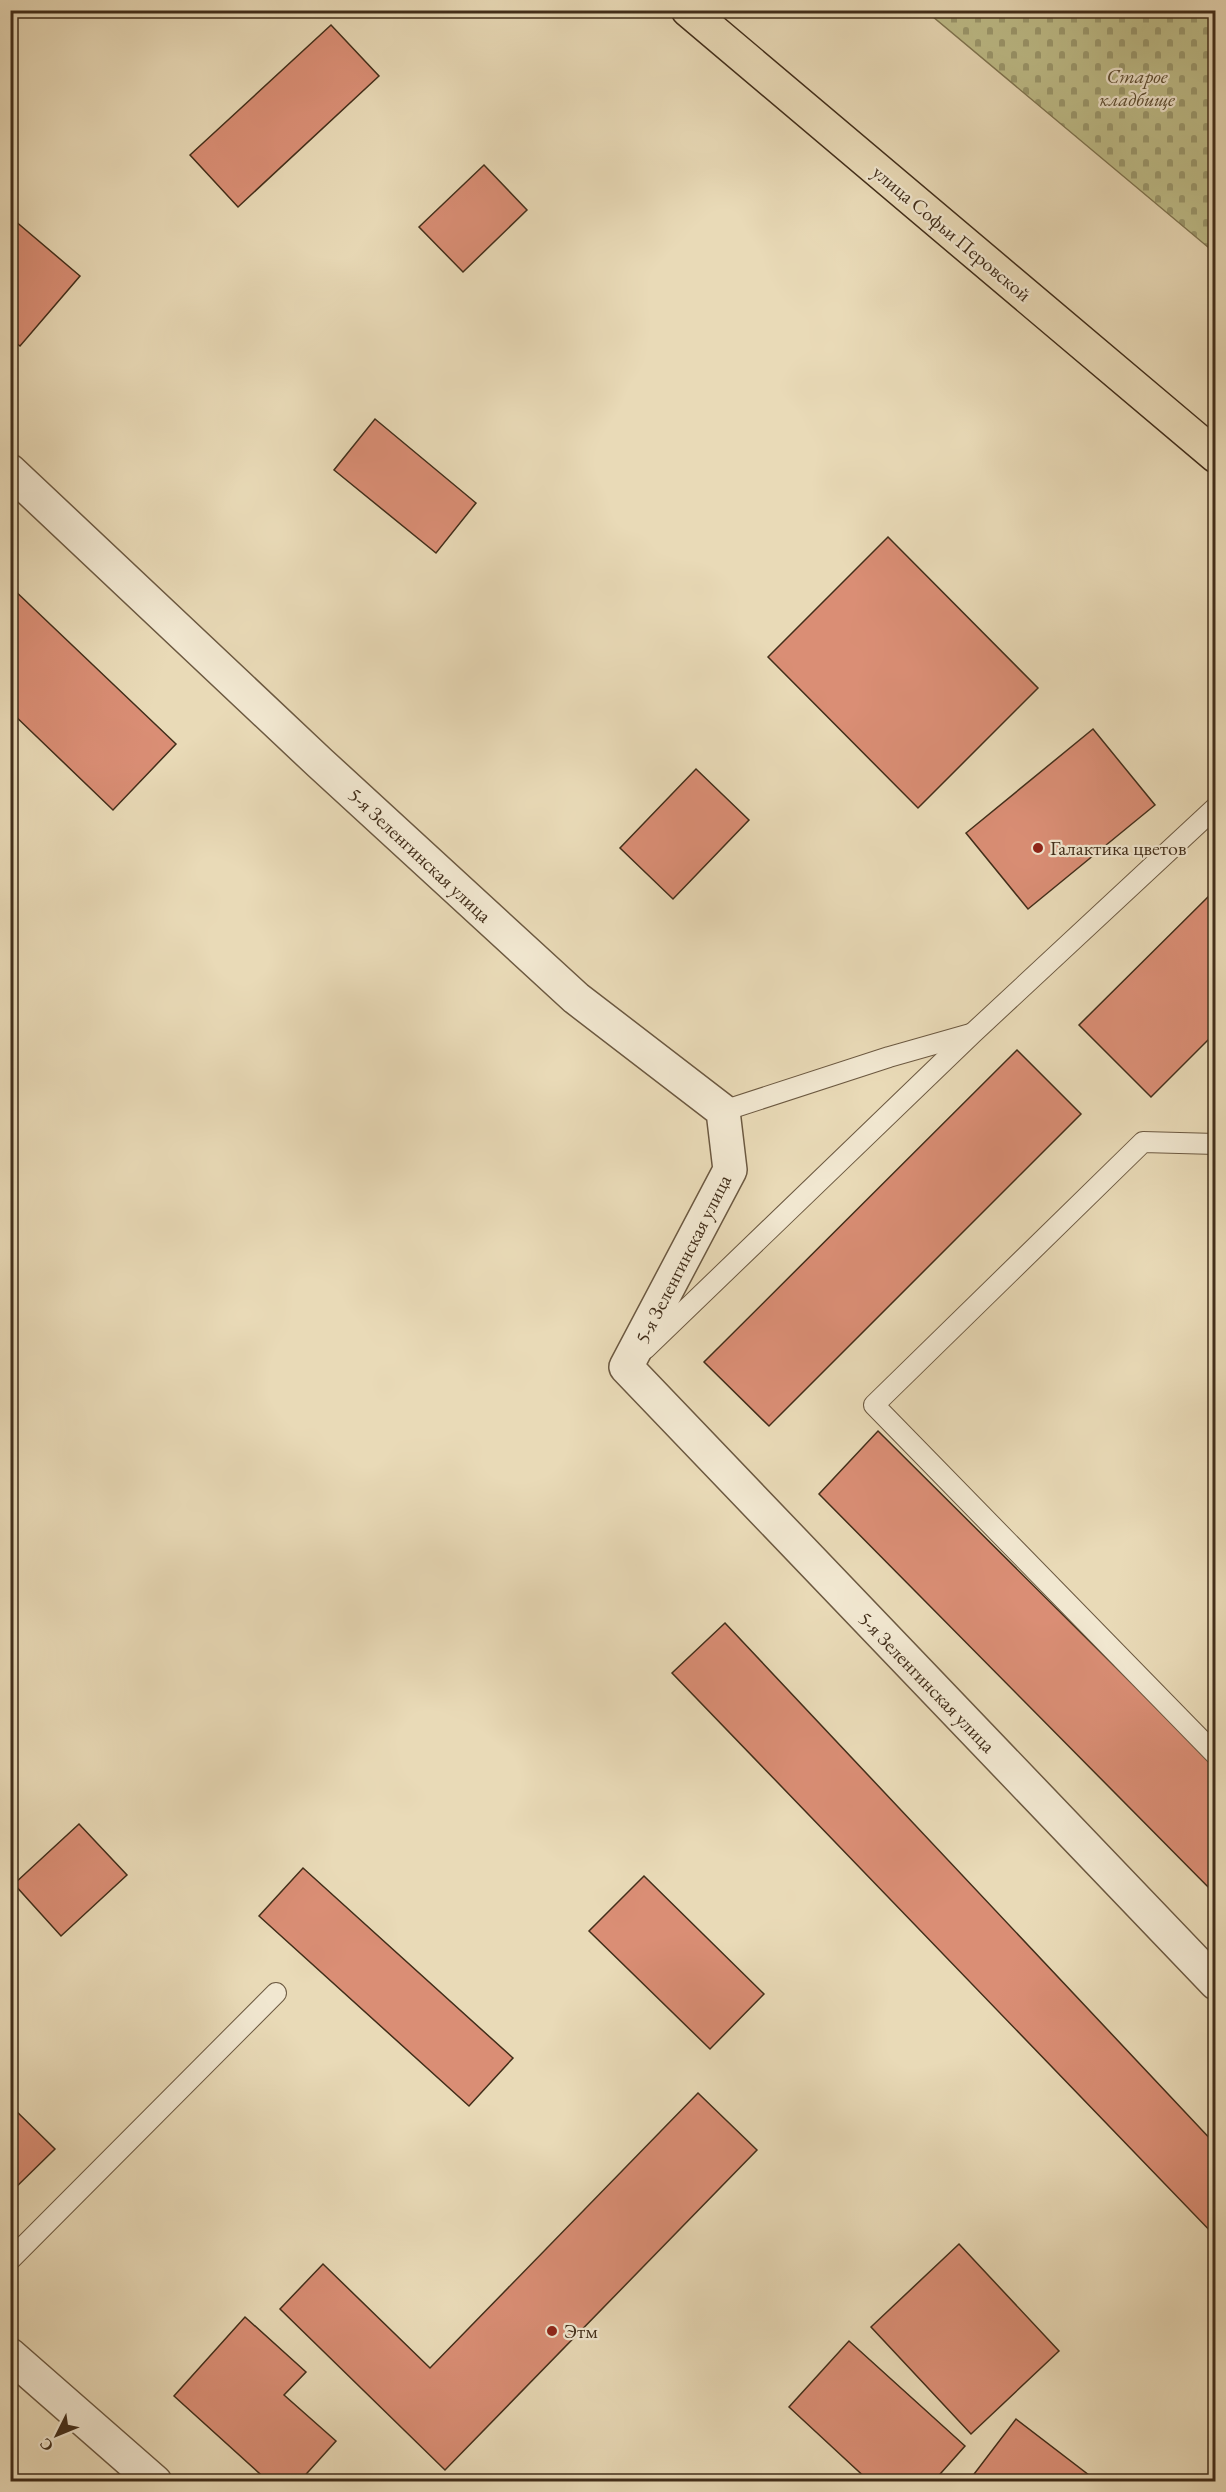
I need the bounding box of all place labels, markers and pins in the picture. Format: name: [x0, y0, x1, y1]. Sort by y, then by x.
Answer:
place label: Галактика цветов: [1050, 835, 1186, 861]
marker: Галактика цветов: [1031, 841, 1045, 855]
place label: Этм: [564, 2318, 598, 2344]
marker: Этм: [545, 2324, 559, 2338]

